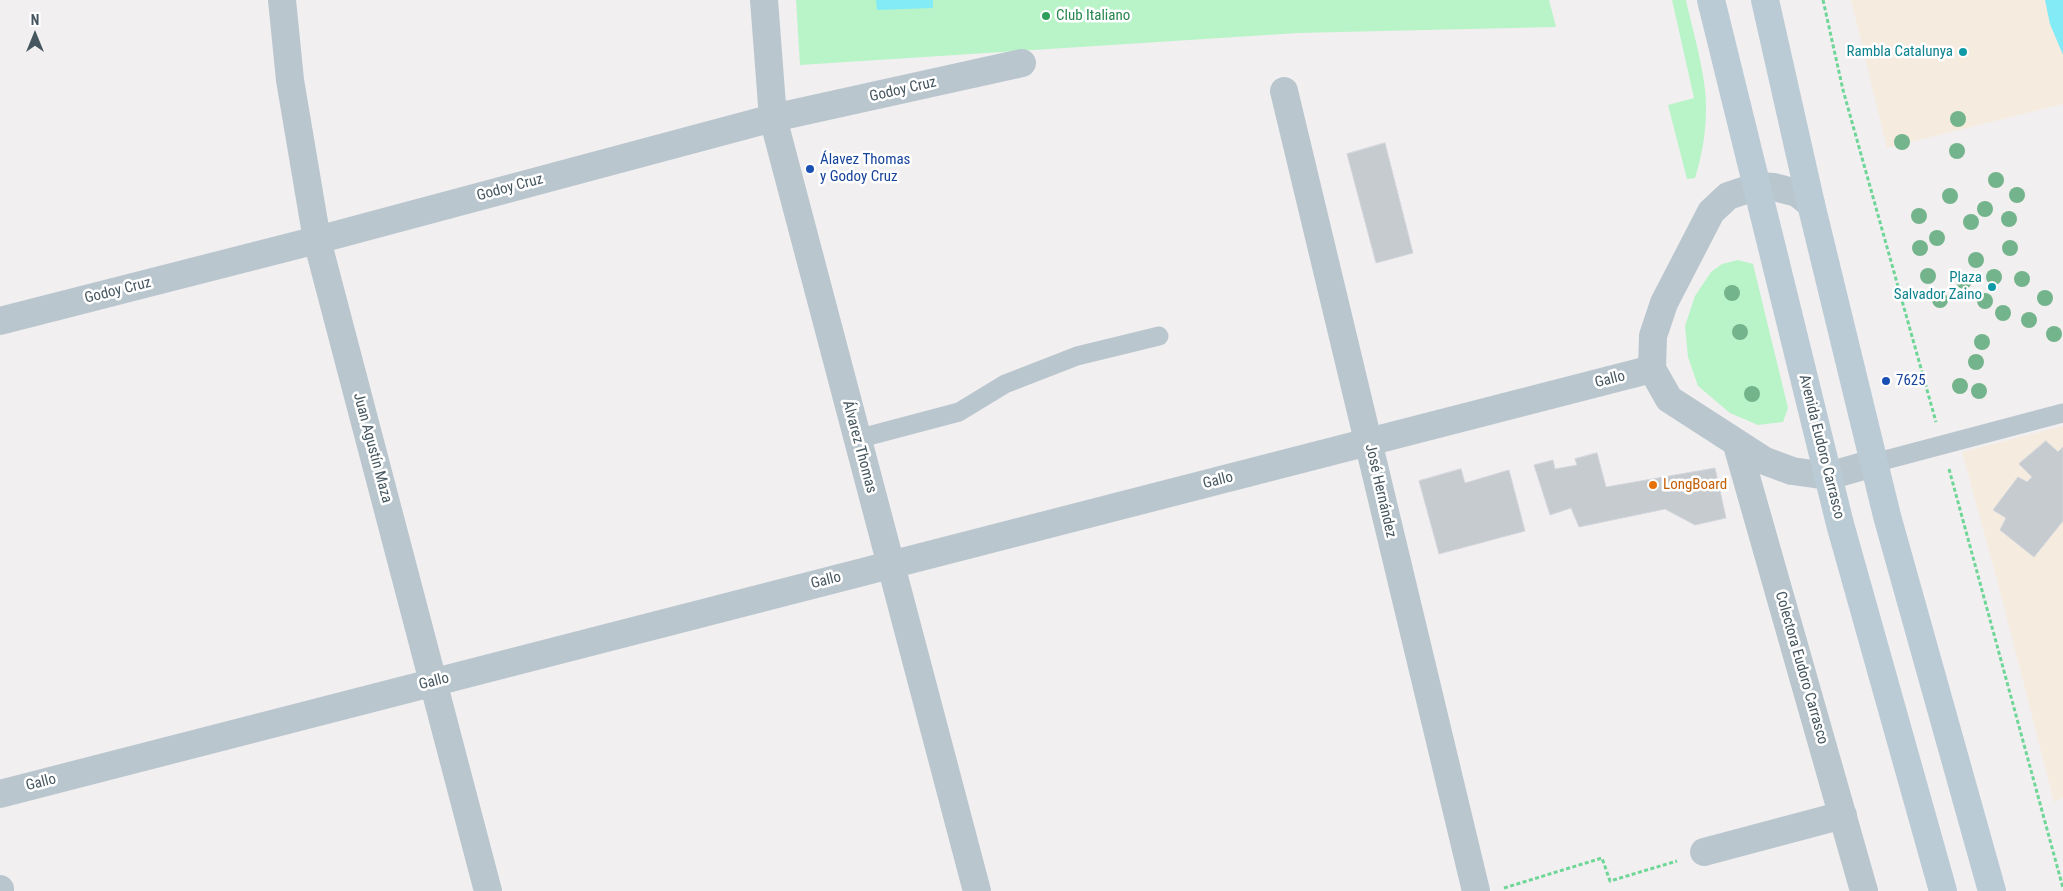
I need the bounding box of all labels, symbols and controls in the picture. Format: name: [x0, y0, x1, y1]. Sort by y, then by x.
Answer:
place label: Club Italiano: [1056, 7, 1130, 25]
north arrow: [10, 10, 60, 60]
marker: Club Italiano: [1040, 10, 1052, 22]
text: N: [31, 12, 39, 28]
place label: Rambla Catalunya: [1846, 43, 1953, 61]
marker: Rambla Catalunya: [1957, 46, 1969, 58]
street label: Godoy Cruz: [868, 74, 938, 106]
place label: Álavez Thomas y Godoy Cruz: [820, 151, 910, 186]
marker: Álavez Thomas y Godoy Cruz: [804, 163, 816, 175]
street label: Godoy Cruz: [475, 171, 545, 205]
place label: Plaza Salvador Zaino: [1894, 269, 1982, 304]
street label: Godoy Cruz: [83, 274, 153, 308]
marker: Plaza Salvador Zaino: [1986, 281, 1998, 293]
street label: Gallo: [1593, 368, 1627, 392]
place label: 7625: [1896, 372, 1926, 390]
street label: Avenida Eudoro Carrasco: [1794, 373, 1848, 521]
marker: 7625: [1880, 375, 1892, 387]
street label: Juan Agustín Maza: [349, 391, 395, 505]
street label: Álvarez Thomas: [838, 399, 880, 495]
street label: José Hernández: [1360, 442, 1400, 540]
street label: Gallo: [1201, 469, 1235, 493]
place label: LongBoard: [1663, 476, 1727, 494]
marker: LongBoard: [1647, 479, 1659, 491]
street label: Gallo: [809, 569, 843, 593]
street label: Colectora Eudoro Carrasco: [1771, 590, 1831, 746]
street label: Gallo: [417, 670, 451, 694]
street label: Gallo: [24, 771, 58, 795]

